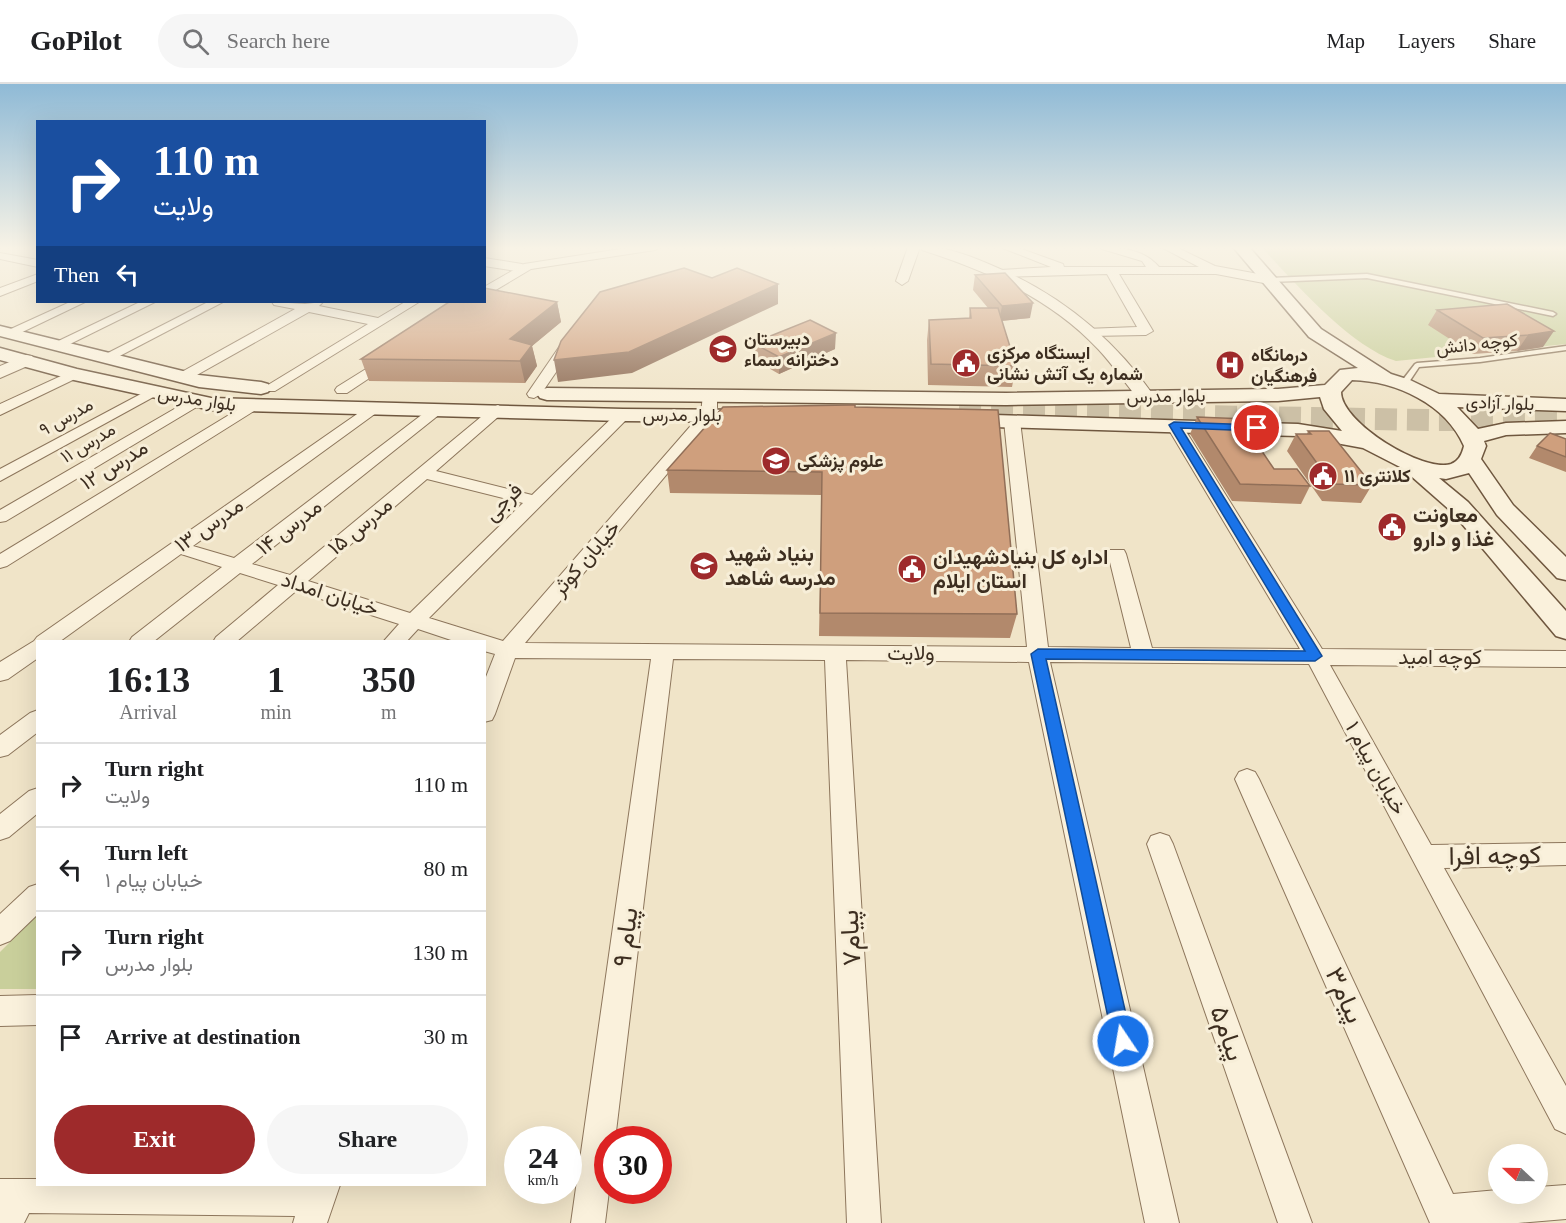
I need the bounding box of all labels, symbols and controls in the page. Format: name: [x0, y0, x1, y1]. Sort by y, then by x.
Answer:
search box: [158, 14, 578, 68]
text: GoPilot: [30, 25, 122, 56]
icon: search: [179, 25, 212, 58]
text: Search here: [227, 28, 330, 53]
text: Map: [1327, 29, 1365, 53]
text: Layers: [1398, 29, 1455, 53]
text: Share: [1488, 29, 1536, 53]
text: 110 m: [153, 138, 259, 184]
icon: right: [54, 144, 132, 222]
text: ولایت: [153, 191, 214, 221]
icon: left: [111, 258, 144, 291]
text: Then: [54, 262, 99, 287]
place label: دبیرستان دخترانه سماء: [744, 329, 839, 371]
street label: کوچه دانش: [1435, 330, 1519, 360]
school or university icon: دبیرستان دخترانه سماء: [707, 333, 739, 365]
place label: ایستگاه مرکزی شماره یک آتش نشانی: [987, 343, 1143, 385]
place label: درمانگاه فرهنگیان: [1251, 345, 1317, 387]
public building icon: ایستگاه مرکزی شماره یک آتش نشانی: [950, 347, 982, 379]
hospital icon: درمانگاه فرهنگیان: [1214, 349, 1246, 381]
street label: بلوار مدرس: [156, 383, 238, 416]
street label: بلوار مدرس: [1126, 385, 1206, 408]
street label: بلوار آزادی: [1465, 392, 1535, 415]
street label: مدرس ۹: [36, 394, 97, 441]
pin: [1231, 402, 1282, 453]
street label: بلوار مدرس: [642, 405, 722, 426]
icon: arrive: [1240, 411, 1273, 444]
street label: مدرس ۱۱: [57, 419, 119, 468]
street label: مدرس ۱۲: [76, 435, 153, 496]
school or university icon: علوم پزشکی: [760, 445, 792, 477]
place label: علوم پزشکی: [797, 451, 884, 473]
public building icon: کلانتری ۱۱: [1307, 460, 1339, 492]
place label: کلانتری ۱۱: [1344, 466, 1411, 487]
street label: فرجی: [479, 478, 528, 527]
street label: مدرس ۱۵: [323, 492, 398, 561]
street label: مدرس ۱۳: [170, 493, 248, 558]
street label: مدرس ۱۴: [252, 494, 327, 561]
place label: معاونت غذا و دارو: [1413, 503, 1494, 552]
public building icon: معاونت غذا و دارو: [1376, 511, 1408, 543]
street label: خیابان کوثر: [546, 516, 626, 602]
place label: بنیاد شهید مدرسه شاهد: [725, 542, 836, 591]
place label: اداره کل بنیادشهیدان استان ایلام: [933, 545, 1108, 595]
school or university icon: بنیاد شهید مدرسه شاهد: [688, 550, 720, 582]
public building icon: اداره کل بنیادشهیدان استان ایلام: [896, 553, 928, 585]
street label: خیابان امداد: [279, 567, 381, 621]
street label: ولایت: [887, 641, 935, 666]
street label: کوچه امید: [1398, 645, 1482, 671]
text: 16:13: [106, 660, 190, 700]
text: 1: [267, 660, 285, 700]
text: 350: [362, 660, 416, 700]
text: Arrival: [119, 701, 177, 723]
text: min: [260, 701, 292, 723]
text: m: [381, 701, 397, 723]
street label: خیابان پیام ۱: [1339, 717, 1411, 820]
text: Turn right: [105, 756, 204, 781]
icon: right: [54, 769, 87, 802]
text: 110 m: [413, 772, 468, 797]
text: ولایت: [105, 785, 150, 807]
text: Turn left: [105, 840, 188, 865]
street label: کوچه افرا: [1448, 840, 1542, 874]
icon: left: [54, 853, 87, 886]
text: 80 m: [423, 856, 468, 881]
text: خیابان پیام ۱: [105, 869, 203, 891]
street label: پیام ۹: [607, 906, 647, 969]
street label: پیام۷: [835, 909, 869, 967]
text: Turn right: [105, 924, 204, 949]
icon: right: [54, 937, 87, 970]
text: 130 m: [412, 940, 468, 965]
text: بلوار مدرس: [105, 953, 193, 975]
street label: پیام۳: [1317, 963, 1370, 1029]
street label: پیام۵: [1202, 1002, 1250, 1065]
position arrow: [1091, 1009, 1155, 1073]
icon: arrive: [54, 1021, 87, 1054]
text: Arrive at destination: [105, 1024, 301, 1049]
text: 30 m: [423, 1024, 468, 1049]
button: Exit: [54, 1105, 255, 1174]
button: Share: [267, 1105, 468, 1174]
speed limit sign: 30: [594, 1126, 672, 1204]
text: 24: [528, 1141, 558, 1174]
north arrow: [1488, 1144, 1548, 1204]
map controls: [1488, 1144, 1548, 1204]
text: km/h: [528, 1172, 558, 1188]

